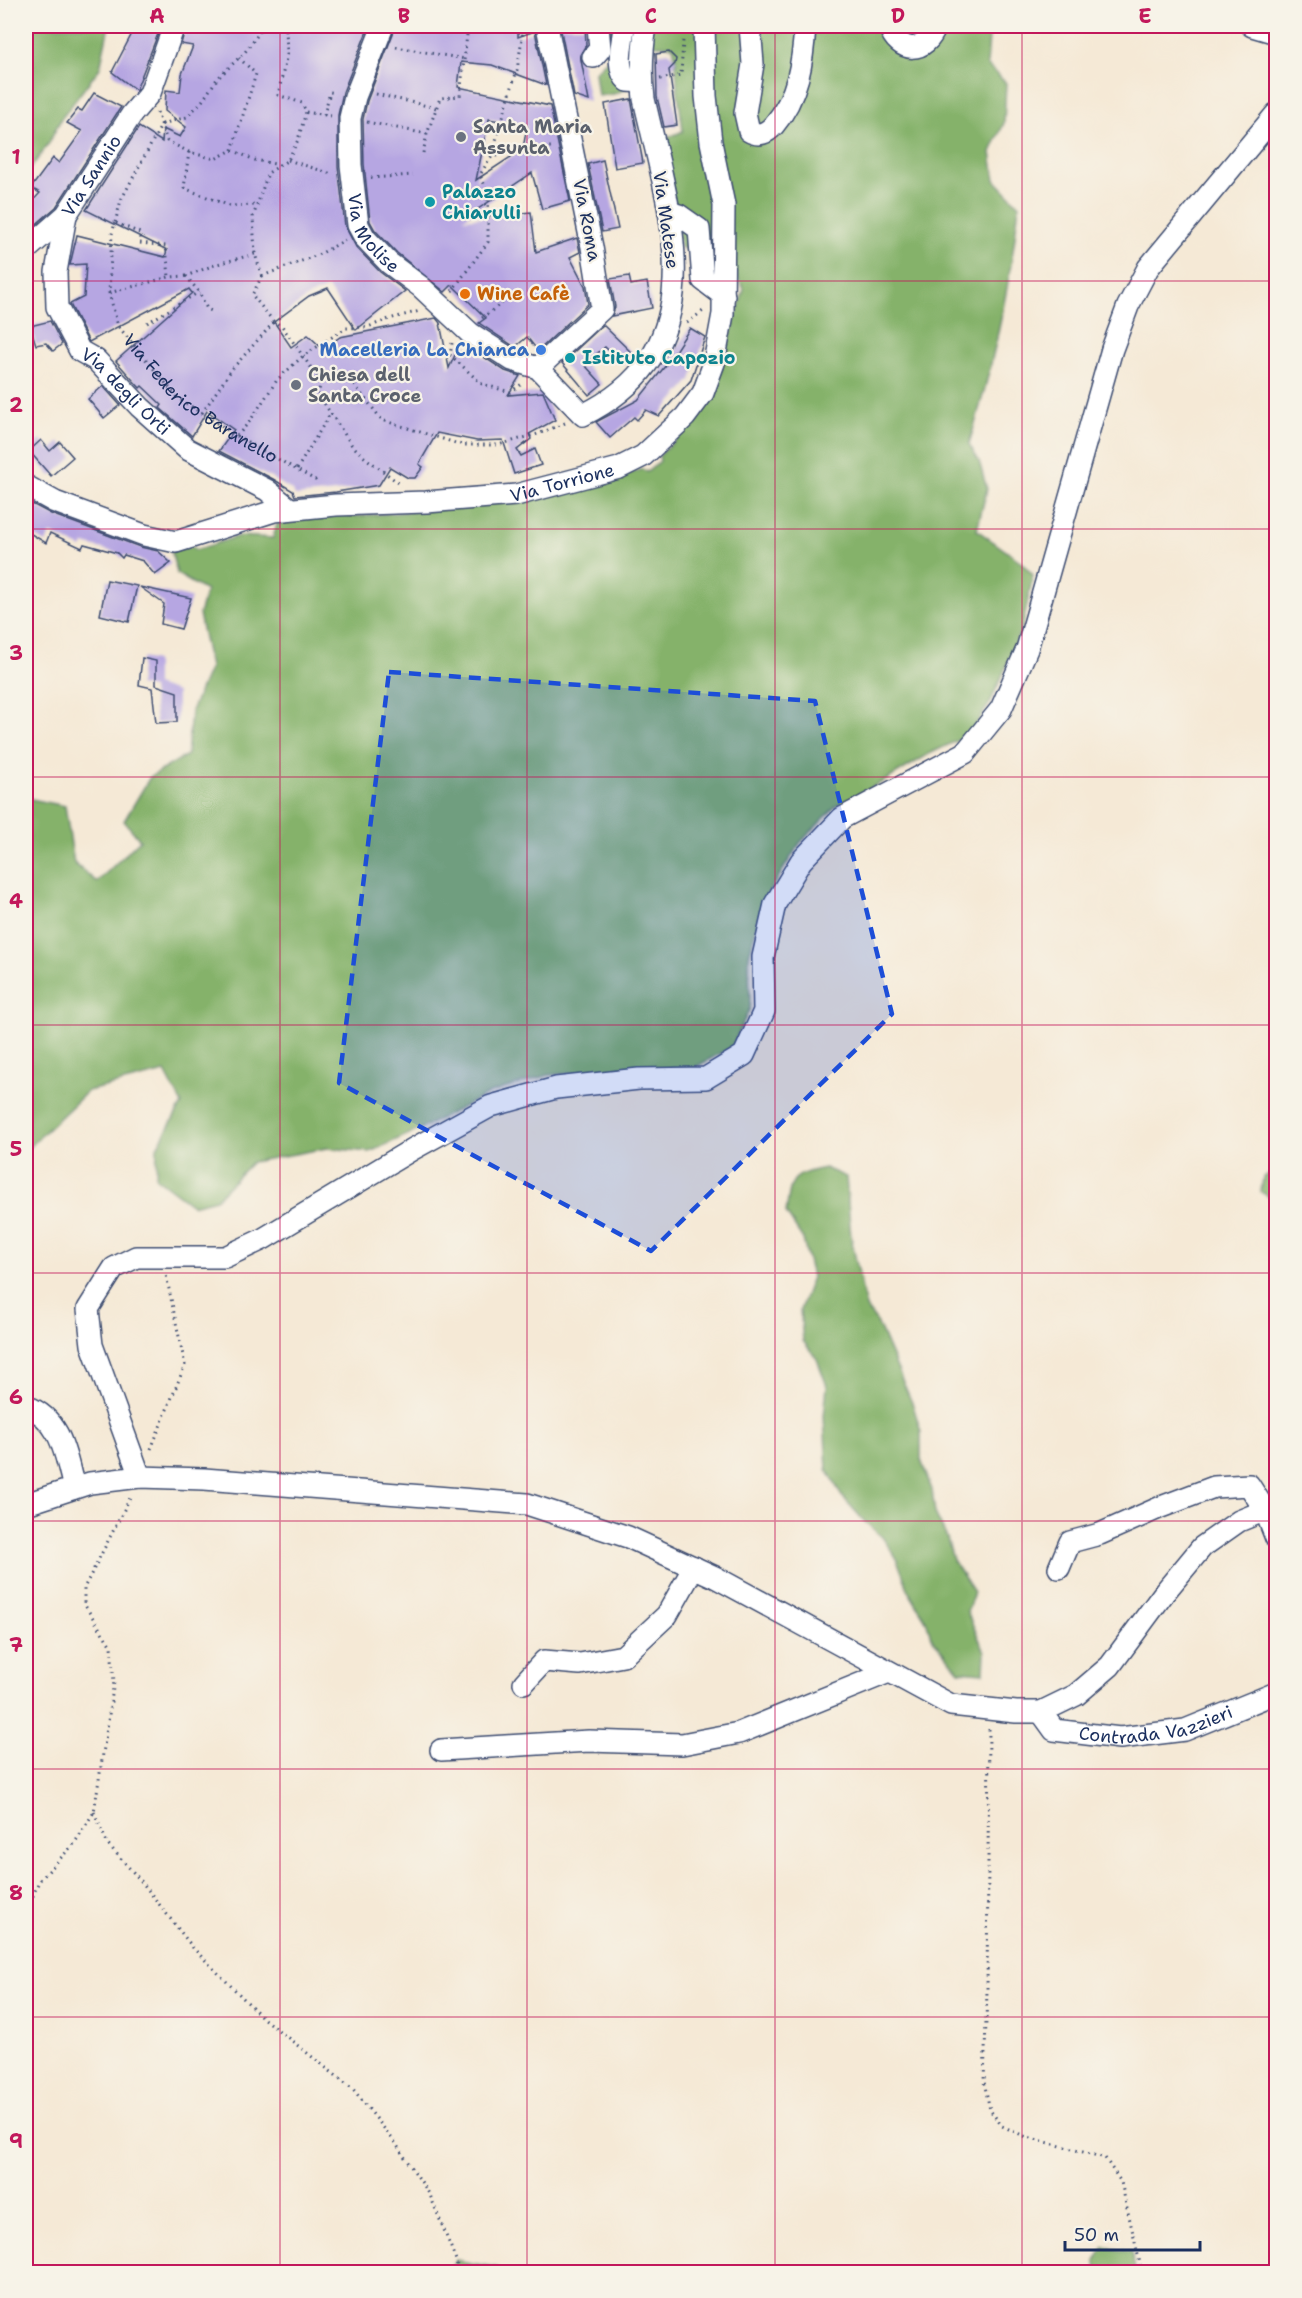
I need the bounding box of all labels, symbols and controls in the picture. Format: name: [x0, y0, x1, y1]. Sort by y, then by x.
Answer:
text: A: [149, 3, 165, 29]
text: B: [398, 3, 410, 29]
text: C: [645, 3, 657, 29]
text: D: [891, 3, 905, 29]
text: E: [1138, 3, 1152, 29]
place label: Santa Maria Assunta: [473, 115, 593, 160]
street label: Via Sannio: [56, 130, 127, 221]
marker: Santa Maria Assunta: [454, 130, 468, 144]
text: 1: [11, 144, 21, 170]
street label: Via Matese: [647, 169, 685, 271]
street label: Via Roma: [567, 177, 607, 263]
place label: Palazzo Chiarulli: [442, 180, 521, 225]
street label: Via Molise: [342, 192, 404, 279]
marker: Palazzo Chiarulli: [423, 195, 437, 209]
place label: Wine Cafè: [477, 282, 570, 306]
marker: Wine Cafè: [458, 287, 472, 301]
street label: Via Federico Baranello: [117, 329, 282, 469]
place label: Macelleria La Chianca: [320, 338, 530, 362]
street label: Via degli Orti: [77, 342, 176, 441]
marker: Macelleria La Chianca: [534, 343, 548, 357]
place label: Istituto Capozio: [582, 346, 736, 370]
marker: Istituto Capozio: [563, 351, 577, 365]
place label: Chiesa dell Santa Croce: [308, 363, 421, 408]
marker: Chiesa dell Santa Croce: [289, 378, 303, 392]
text: 2: [9, 392, 23, 418]
street label: Via Torrione: [508, 458, 617, 508]
text: 3: [9, 640, 23, 666]
text: 4: [9, 888, 23, 914]
text: 5: [10, 1136, 22, 1162]
text: 6: [9, 1384, 23, 1410]
text: 7: [9, 1632, 23, 1658]
street label: Contrada Vazzieri: [1078, 1700, 1236, 1750]
text: 8: [9, 1880, 23, 1906]
text: 9: [9, 2128, 23, 2154]
scale bar: [1065, 2214, 1200, 2252]
text: 50 m: [1074, 2223, 1119, 2247]

